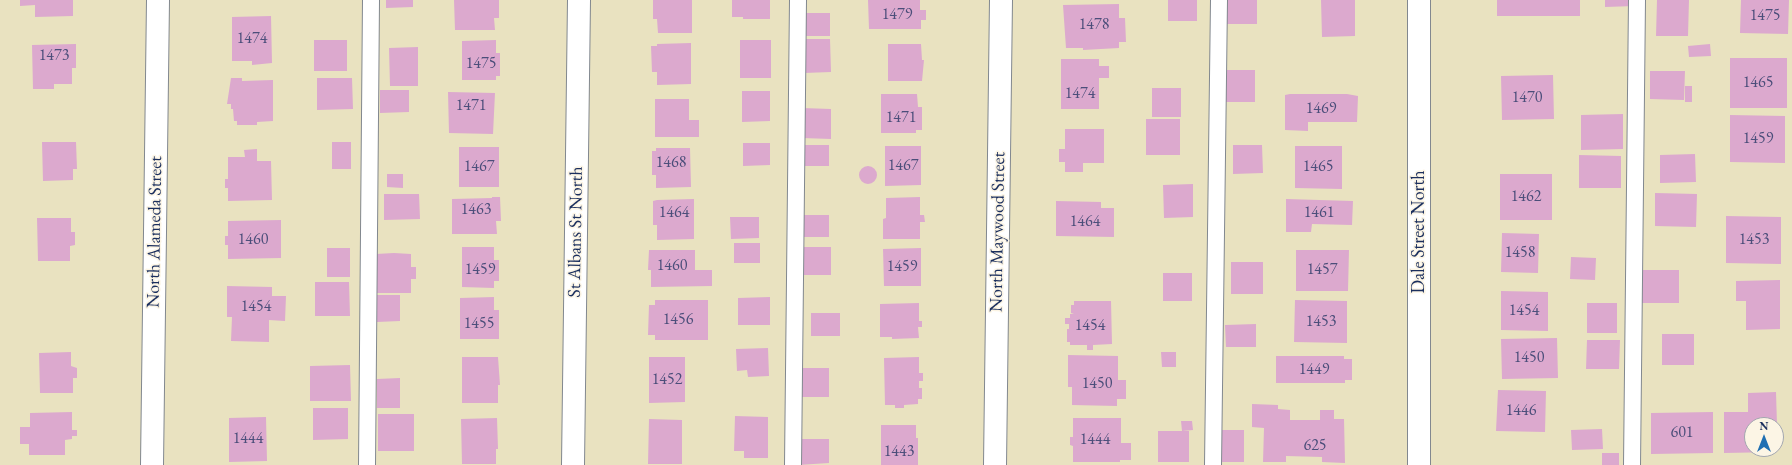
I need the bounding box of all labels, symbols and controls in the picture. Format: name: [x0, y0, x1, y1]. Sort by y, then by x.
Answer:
house number: 1479: [882, 5, 912, 25]
house number: 1475: [1750, 6, 1780, 26]
house number: 1478: [1079, 15, 1109, 35]
house number: 1474: [237, 29, 267, 49]
house number: 1473: [39, 46, 69, 66]
house number: 1475: [466, 54, 496, 74]
house number: 1465: [1743, 73, 1773, 93]
house number: 1474: [1065, 84, 1095, 104]
house number: 1470: [1512, 88, 1542, 108]
house number: 1471: [456, 96, 486, 116]
house number: 1469: [1306, 99, 1336, 119]
house number: 1471: [886, 108, 916, 128]
house number: 1459: [1743, 129, 1773, 149]
street label: North Maywood Street: [986, 152, 1010, 312]
house number: 1468: [656, 153, 686, 173]
street label: North Alameda Street: [143, 156, 167, 308]
house number: 1467: [888, 156, 918, 176]
house number: 1467: [464, 157, 494, 177]
house number: 1465: [1303, 157, 1333, 177]
street label: St Albans St North: [564, 166, 588, 298]
street label: Dale Street North: [1408, 171, 1430, 293]
house number: 1462: [1511, 187, 1541, 207]
house number: 1463: [461, 200, 491, 220]
house number: 1464: [659, 203, 689, 223]
house number: 1461: [1304, 203, 1334, 223]
house number: 1464: [1070, 212, 1100, 232]
house number: 1460: [238, 230, 268, 250]
house number: 1453: [1739, 230, 1769, 250]
house number: 1458: [1505, 243, 1535, 263]
house number: 1460: [657, 256, 687, 276]
house number: 1459: [887, 257, 917, 277]
house number: 1459: [465, 260, 495, 280]
house number: 1457: [1307, 260, 1337, 280]
house number: 1454: [241, 297, 271, 317]
house number: 1454: [1509, 301, 1539, 321]
house number: 1456: [663, 310, 693, 330]
house number: 1453: [1306, 312, 1336, 332]
house number: 1455: [464, 314, 494, 334]
house number: 1454: [1075, 316, 1105, 336]
house number: 1450: [1514, 348, 1544, 368]
house number: 1449: [1299, 360, 1329, 380]
house number: 1452: [652, 370, 682, 390]
house number: 1450: [1082, 374, 1112, 394]
house number: 1446: [1506, 401, 1536, 421]
north arrow: [1744, 417, 1784, 457]
text: N: [1760, 419, 1768, 433]
house number: 601: [1670, 423, 1694, 443]
house number: 1444: [233, 429, 263, 449]
house number: 1444: [1080, 430, 1110, 450]
house number: 625: [1303, 436, 1327, 456]
house number: 1443: [884, 442, 914, 462]

